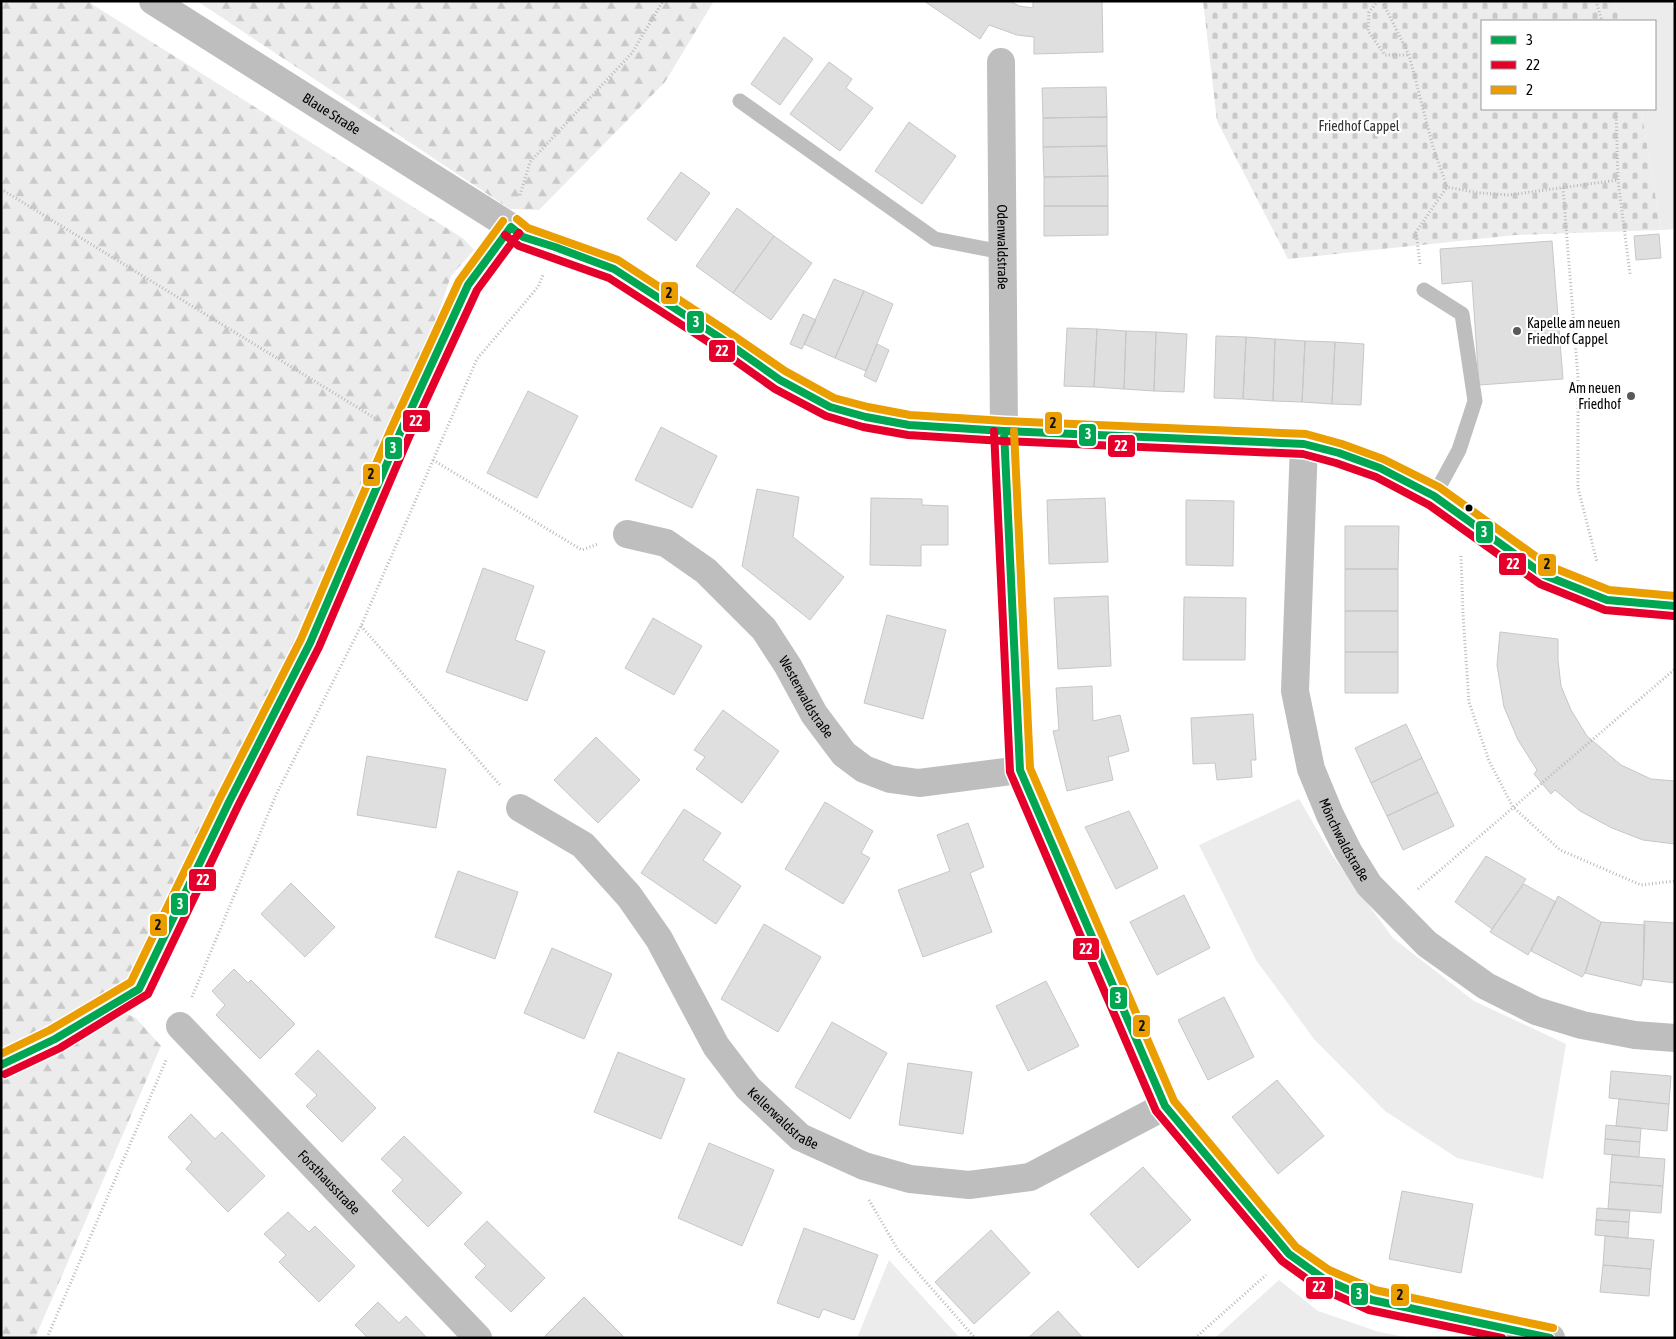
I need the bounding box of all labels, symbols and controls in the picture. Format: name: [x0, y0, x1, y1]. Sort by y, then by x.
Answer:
legend: [1481, 20, 1656, 110]
text: 3: [1526, 31, 1533, 48]
text: 22: [1526, 56, 1540, 73]
text: 2: [1526, 81, 1533, 98]
street label: Blaue Straße: [300, 89, 363, 138]
park label: Friedhof Cappel: [1319, 118, 1400, 134]
street label: Odenwaldstraße: [994, 204, 1011, 290]
line badge: 2: [660, 281, 679, 305]
text: 2: [666, 285, 673, 301]
line badge: 3: [686, 310, 705, 334]
text: 3: [693, 314, 699, 330]
place label: Kapelle am neuen Friedhof Cappel: [1527, 315, 1620, 347]
marker: Kapelle am neuen Friedhof Cappel: [1511, 325, 1523, 337]
line badge: 22: [708, 339, 736, 363]
text: 22: [715, 343, 729, 359]
place label: Am neuen Friedhof: [1569, 380, 1621, 412]
marker: Am neuen Friedhof: [1625, 390, 1637, 402]
line badge: 22: [402, 409, 431, 433]
line badge: 2: [1044, 411, 1063, 435]
text: 22: [409, 413, 423, 429]
text: 2: [1050, 415, 1057, 431]
line badge: 3: [1078, 423, 1097, 447]
text: 3: [1085, 426, 1091, 442]
line badge: 22: [1107, 434, 1136, 458]
line badge: 3: [384, 436, 403, 460]
text: 22: [1114, 438, 1128, 454]
text: 3: [390, 440, 396, 456]
line badge: 2: [362, 463, 381, 487]
text: 2: [368, 466, 375, 482]
unlabelled marker: [1464, 503, 1474, 513]
line badge: 3: [1475, 520, 1494, 544]
text: 3: [1481, 524, 1487, 540]
line badge: 22: [1498, 552, 1527, 576]
line badge: 2: [1537, 553, 1557, 577]
text: 22: [1506, 556, 1520, 572]
text: 2: [1544, 556, 1551, 572]
street label: Westerwaldstraße: [776, 653, 837, 741]
street label: Mönchwaldstraße: [1316, 796, 1373, 884]
line badge: 22: [188, 868, 217, 892]
text: 22: [196, 872, 210, 888]
line badge: 3: [170, 892, 189, 916]
text: 3: [177, 896, 183, 912]
line badge: 2: [149, 913, 168, 937]
text: 2: [155, 917, 162, 933]
line badge: 22: [1072, 937, 1100, 961]
text: 22: [1079, 941, 1093, 957]
line badge: 3: [1109, 986, 1128, 1010]
text: 3: [1115, 990, 1121, 1006]
line badge: 2: [1132, 1014, 1151, 1038]
text: 2: [1139, 1018, 1146, 1034]
street label: Kellerwaldstraße: [745, 1084, 821, 1152]
street label: Forsthausstraße: [295, 1147, 363, 1218]
line badge: 22: [1305, 1276, 1334, 1300]
text: 22: [1312, 1279, 1326, 1295]
line badge: 3: [1350, 1282, 1369, 1306]
line badge: 2: [1390, 1283, 1410, 1307]
text: 3: [1356, 1286, 1362, 1302]
text: 2: [1397, 1287, 1404, 1303]

